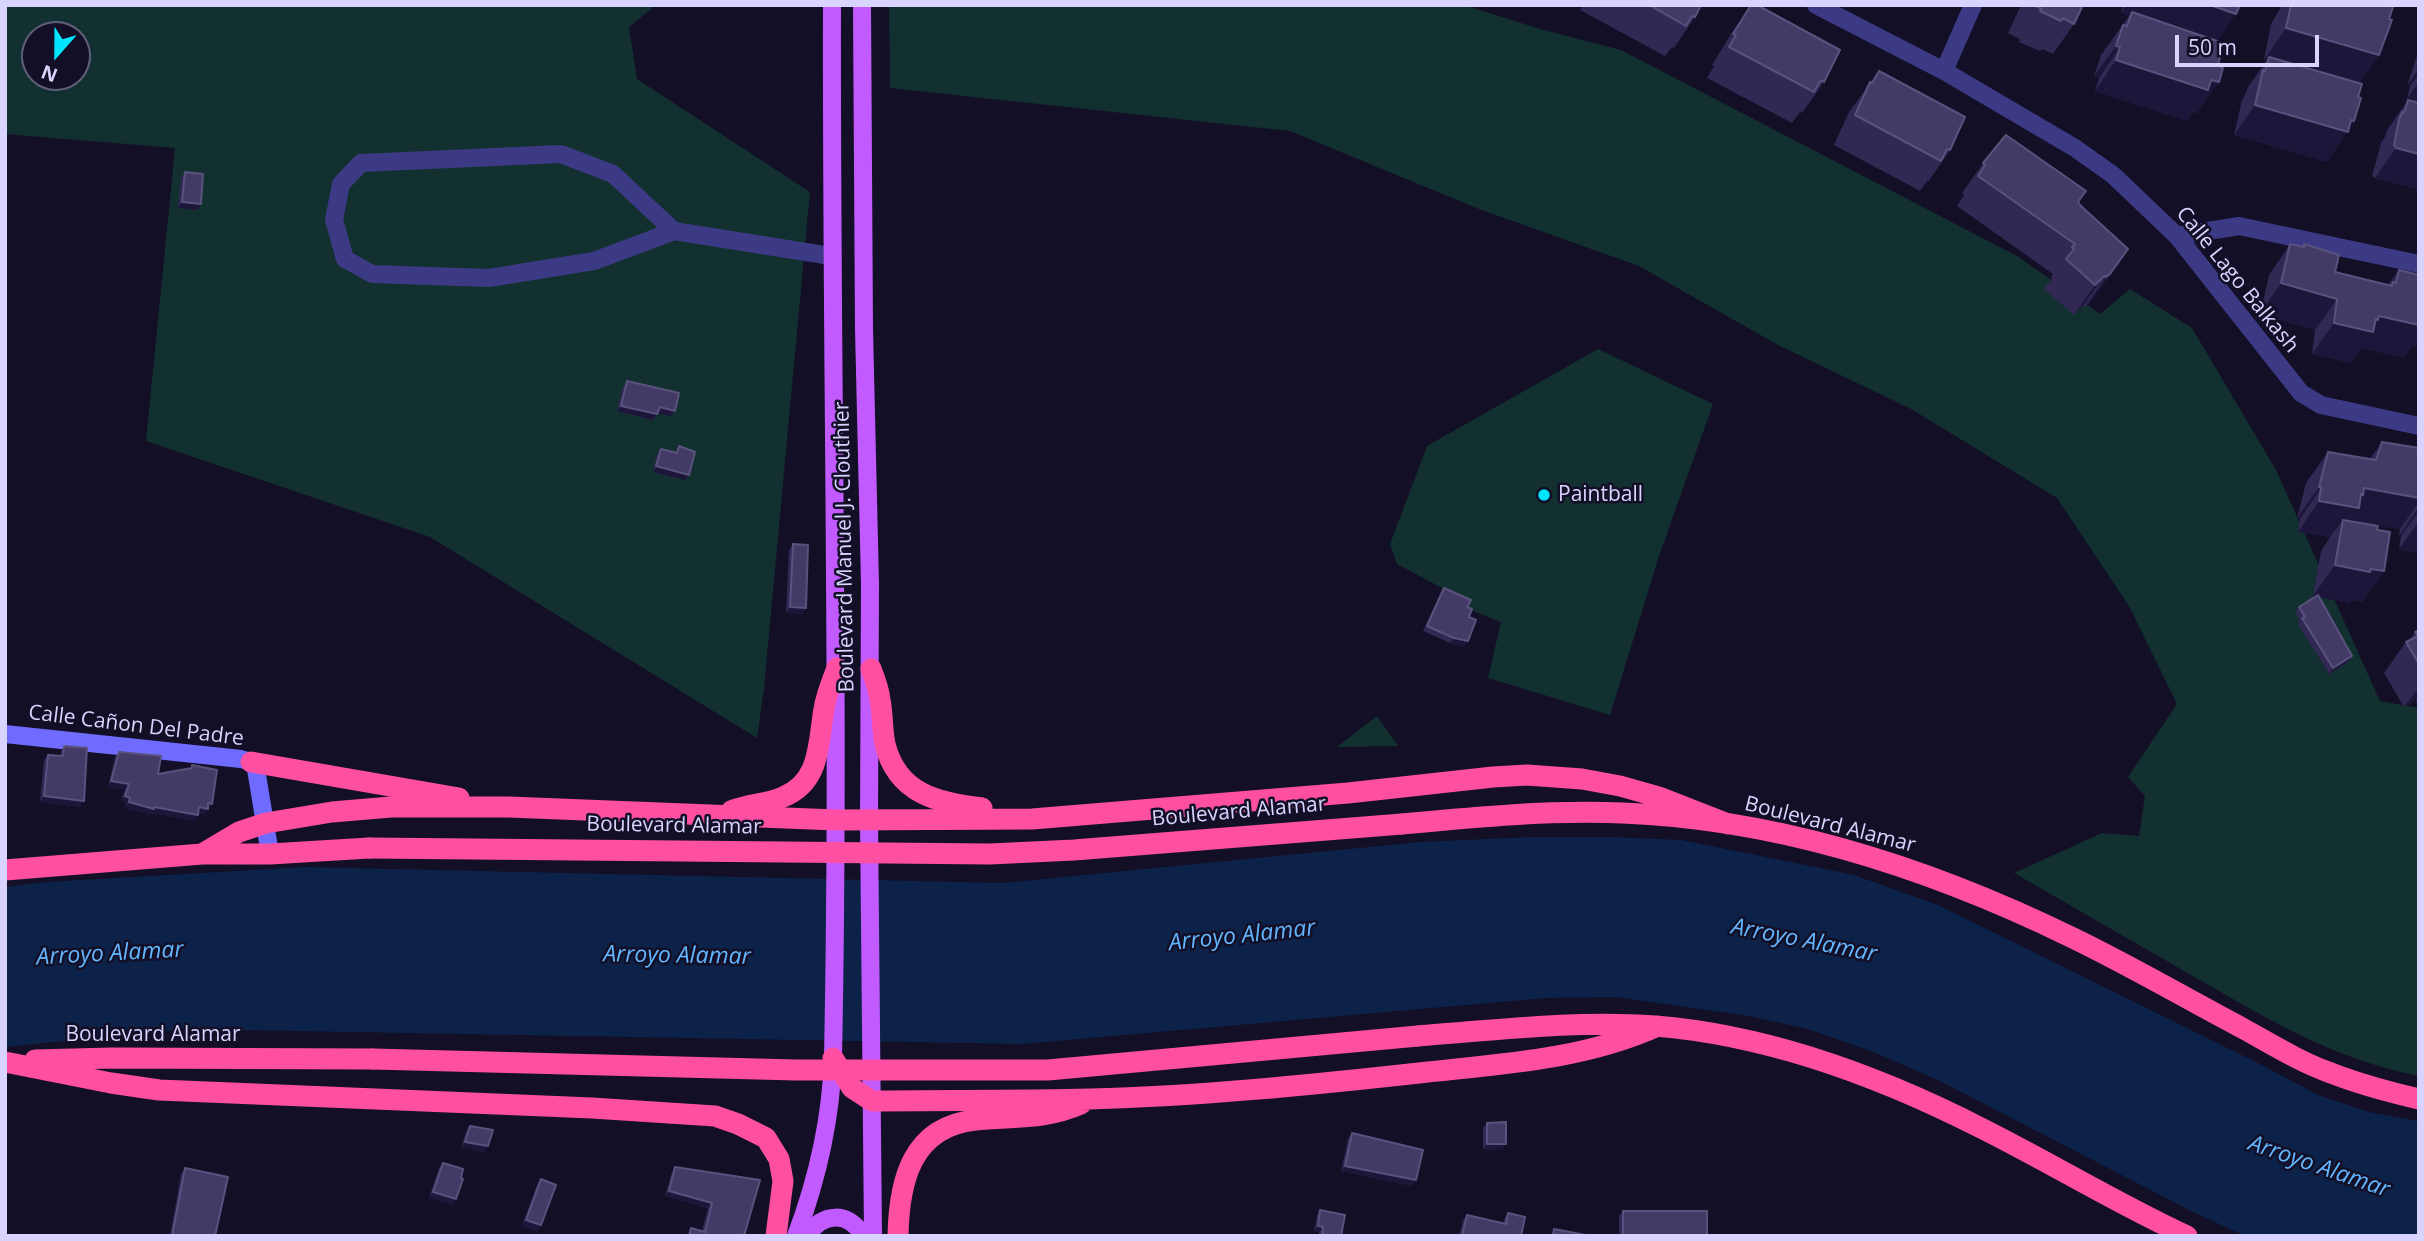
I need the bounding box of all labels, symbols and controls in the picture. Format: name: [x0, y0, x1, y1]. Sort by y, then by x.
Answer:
north arrow: [21, 21, 91, 91]
scale bar: [2179, 21, 2322, 65]
text: 50 m: [2188, 33, 2237, 61]
text: N: [37, 59, 61, 89]
street label: Calle Lago Balkash: [2170, 202, 2304, 358]
street label: Boulevard Manuel J. Clouthier: [830, 401, 860, 693]
place label: Paintball: [1558, 482, 1643, 508]
marker: Paintball: [1536, 487, 1552, 503]
street label: Calle Cañon Del Padre: [27, 700, 245, 752]
street label: Boulevard Alamar: [1151, 792, 1327, 832]
street label: Boulevard Alamar: [1742, 792, 1918, 858]
street label: Boulevard Alamar: [586, 812, 762, 840]
water label: Arroyo Alamar: [1729, 913, 1879, 969]
water label: Arroyo Alamar: [1167, 915, 1317, 957]
water label: Arroyo Alamar: [36, 936, 184, 972]
water label: Arroyo Alamar: [603, 941, 751, 971]
street label: Boulevard Alamar: [65, 1022, 241, 1048]
water label: Arroyo Alamar: [2245, 1130, 2393, 1204]

